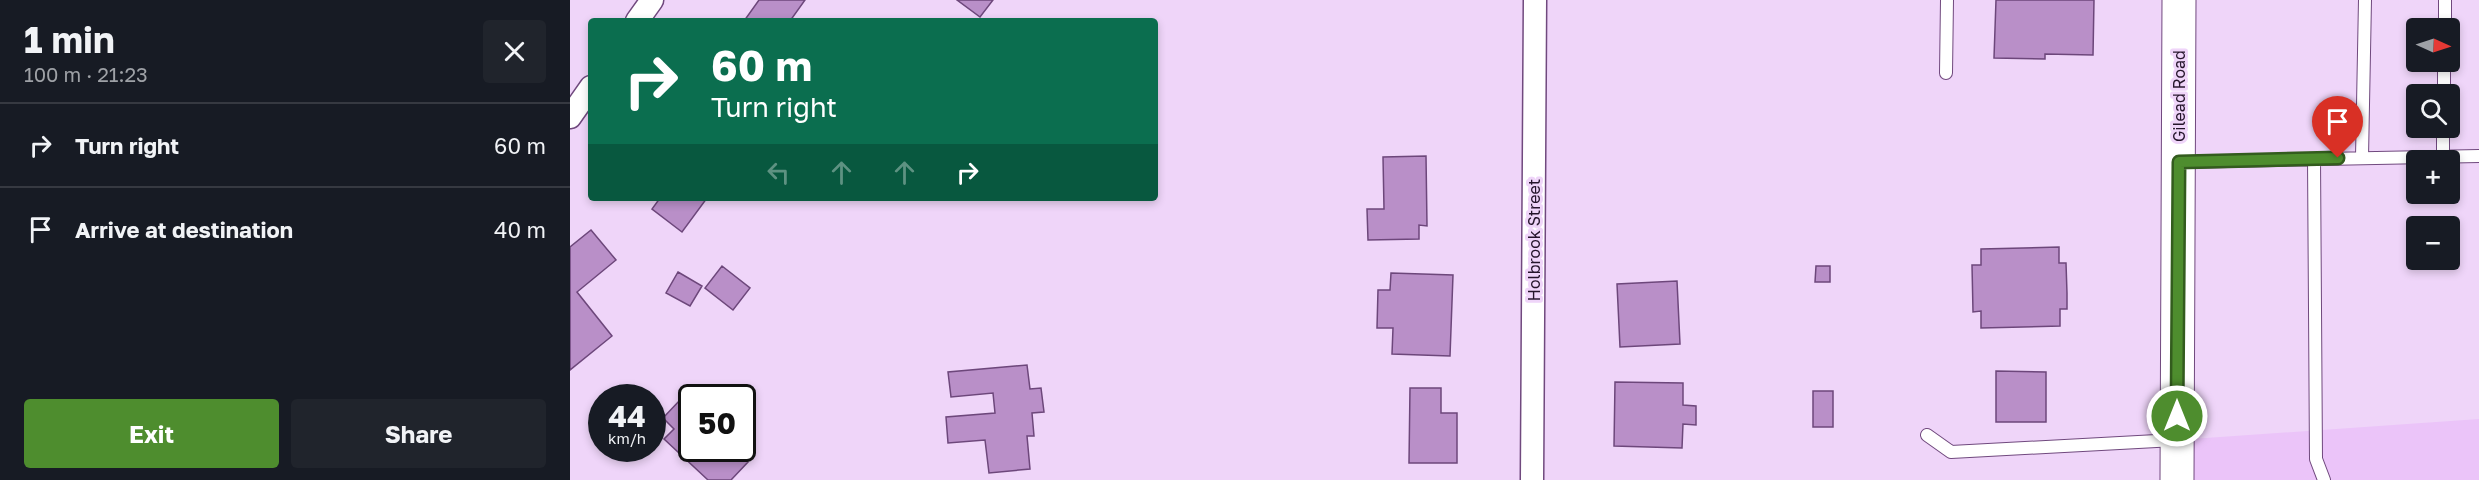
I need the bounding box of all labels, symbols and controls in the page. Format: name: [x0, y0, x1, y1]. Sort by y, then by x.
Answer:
text: 1 min: [24, 18, 115, 61]
north arrow: [2406, 18, 2460, 72]
map controls: [2406, 18, 2460, 270]
button: close: [483, 20, 546, 83]
text: 60 m: [711, 40, 812, 90]
icon: right: [612, 42, 690, 120]
street label: Gilead Road: [2169, 50, 2189, 142]
text: 100 m · 21:23: [24, 62, 148, 86]
button: search: [2406, 84, 2460, 138]
text: Turn right: [711, 91, 837, 123]
pin: [2312, 96, 2363, 158]
icon: arrive: [2321, 105, 2354, 138]
icon: right: [24, 129, 57, 162]
text: Turn right: [75, 132, 179, 159]
text: 60 m: [494, 132, 546, 159]
button: +: [2406, 150, 2460, 204]
icon: left: [762, 156, 795, 189]
icon: ahead: [825, 156, 858, 189]
icon: ahead: [888, 156, 921, 189]
icon: right: [951, 156, 984, 189]
street label: Holbrook Street: [1524, 179, 1544, 301]
icon: arrive: [24, 213, 57, 246]
text: Arrive at destination: [75, 216, 293, 243]
text: 40 m: [494, 216, 546, 243]
button: −: [2406, 216, 2460, 270]
speed limit sign: 50: [678, 384, 756, 462]
position arrow: [2145, 384, 2209, 448]
text: 44: [608, 398, 646, 434]
button: Exit: [24, 399, 279, 468]
button: Share: [291, 399, 546, 468]
text: km/h: [608, 429, 646, 447]

